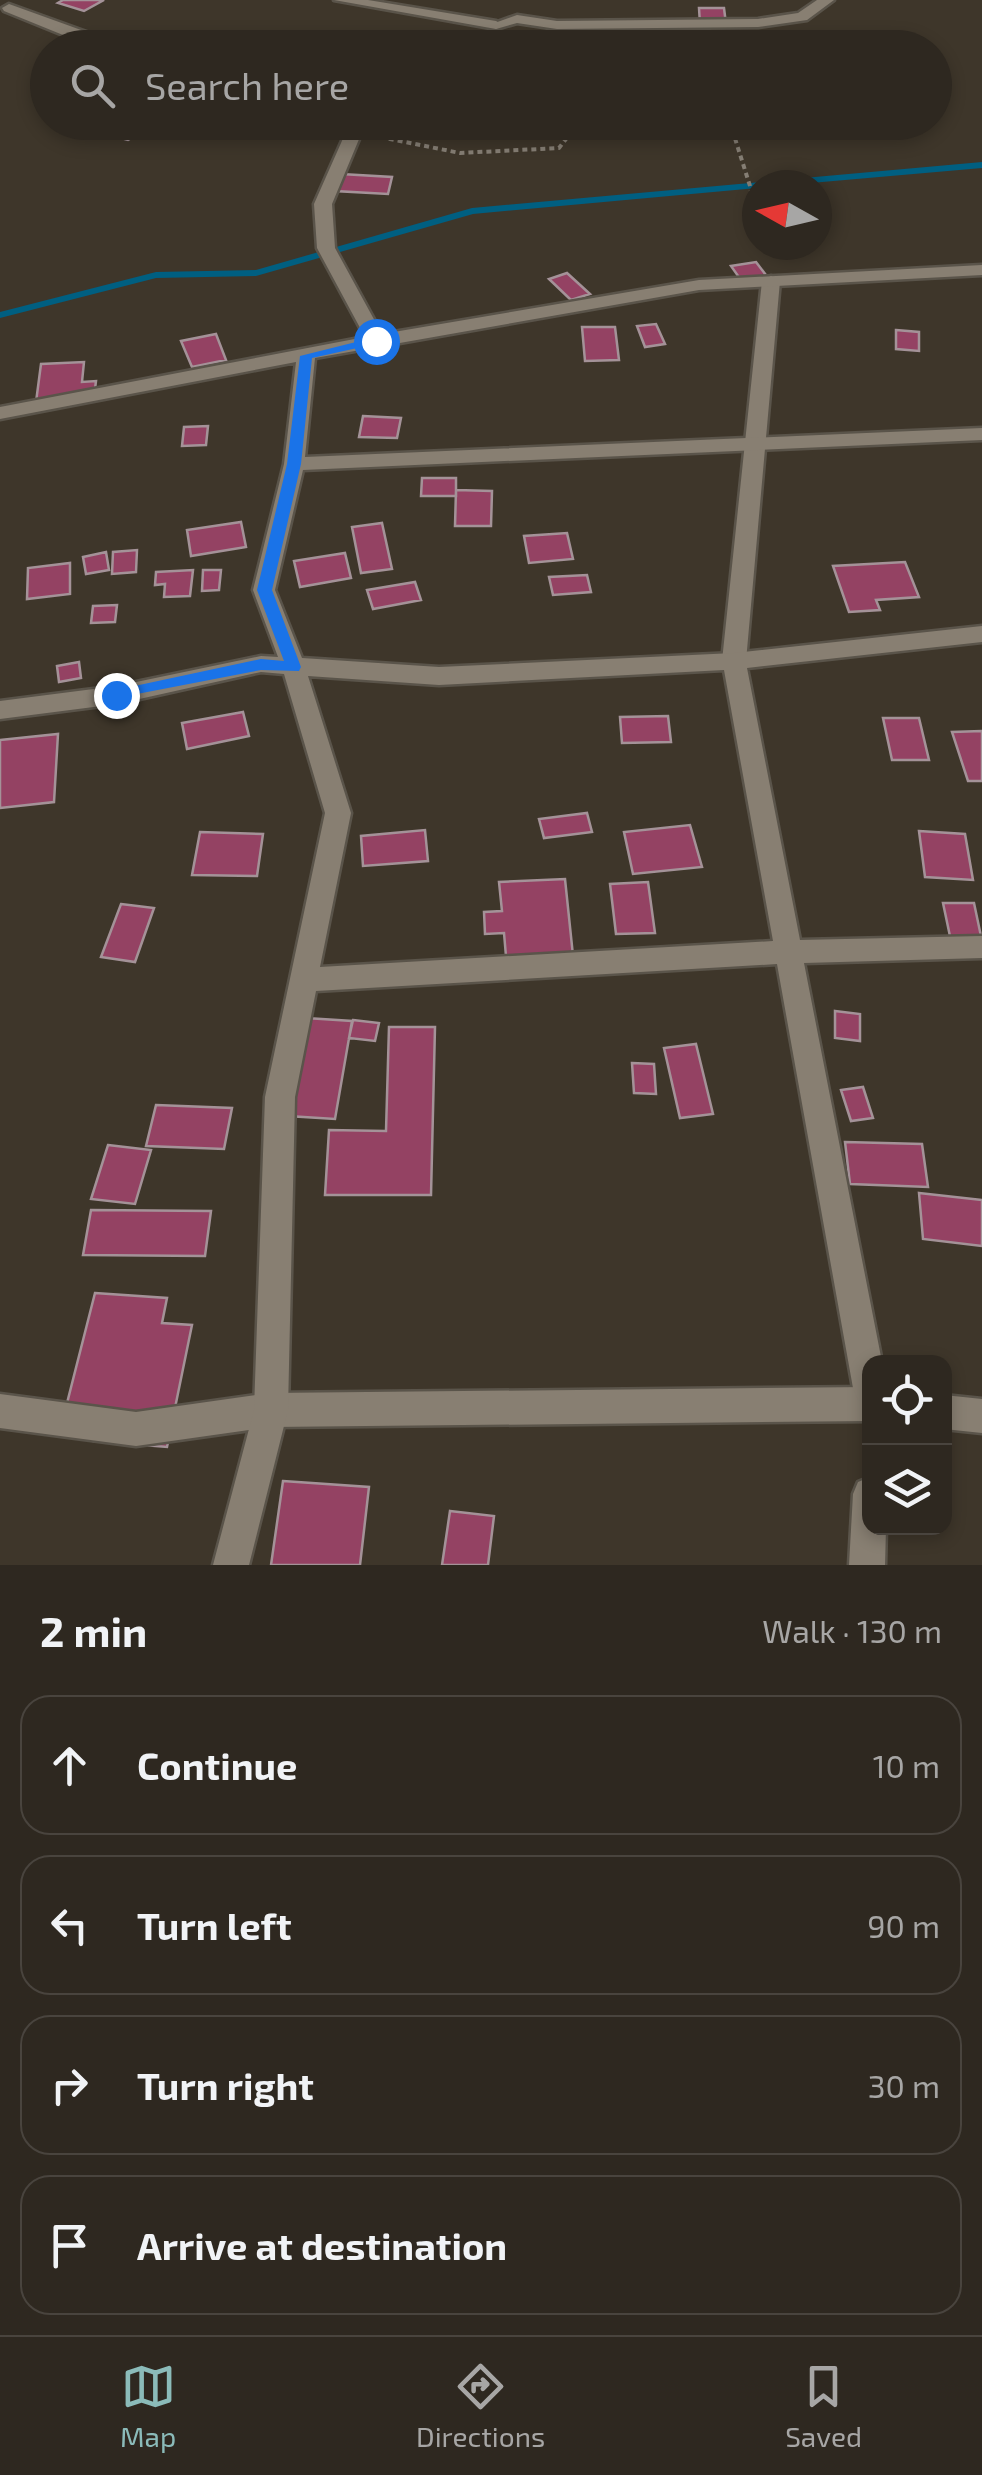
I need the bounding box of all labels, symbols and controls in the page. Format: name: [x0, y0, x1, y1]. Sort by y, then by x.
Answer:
search box: [30, 30, 952, 140]
icon: search: [65, 58, 120, 113]
text: Search here: [145, 62, 349, 108]
north arrow: [742, 170, 832, 260]
route start: [354, 319, 400, 365]
route end: [94, 673, 140, 719]
map controls: [862, 1355, 952, 1535]
button: locate: [862, 1355, 952, 1445]
button: layers: [862, 1445, 952, 1535]
text: 2 min: [40, 1605, 147, 1655]
text: Walk · 130 m: [762, 1611, 942, 1649]
icon: ahead: [42, 1738, 97, 1793]
text: Continue: [137, 1742, 297, 1788]
text: 10 m: [873, 1746, 940, 1784]
icon: left: [42, 1898, 97, 1953]
text: Turn left: [137, 1902, 292, 1948]
text: 90 m: [867, 1906, 940, 1944]
icon: right: [42, 2058, 97, 2113]
text: Turn right: [137, 2062, 314, 2108]
text: 30 m: [868, 2066, 940, 2104]
icon: arrive: [42, 2218, 97, 2273]
text: Arrive at destination: [137, 2222, 507, 2268]
tab: Map: [120, 2359, 176, 2453]
tab: Directions: [416, 2359, 545, 2453]
tab: Saved: [785, 2359, 862, 2453]

